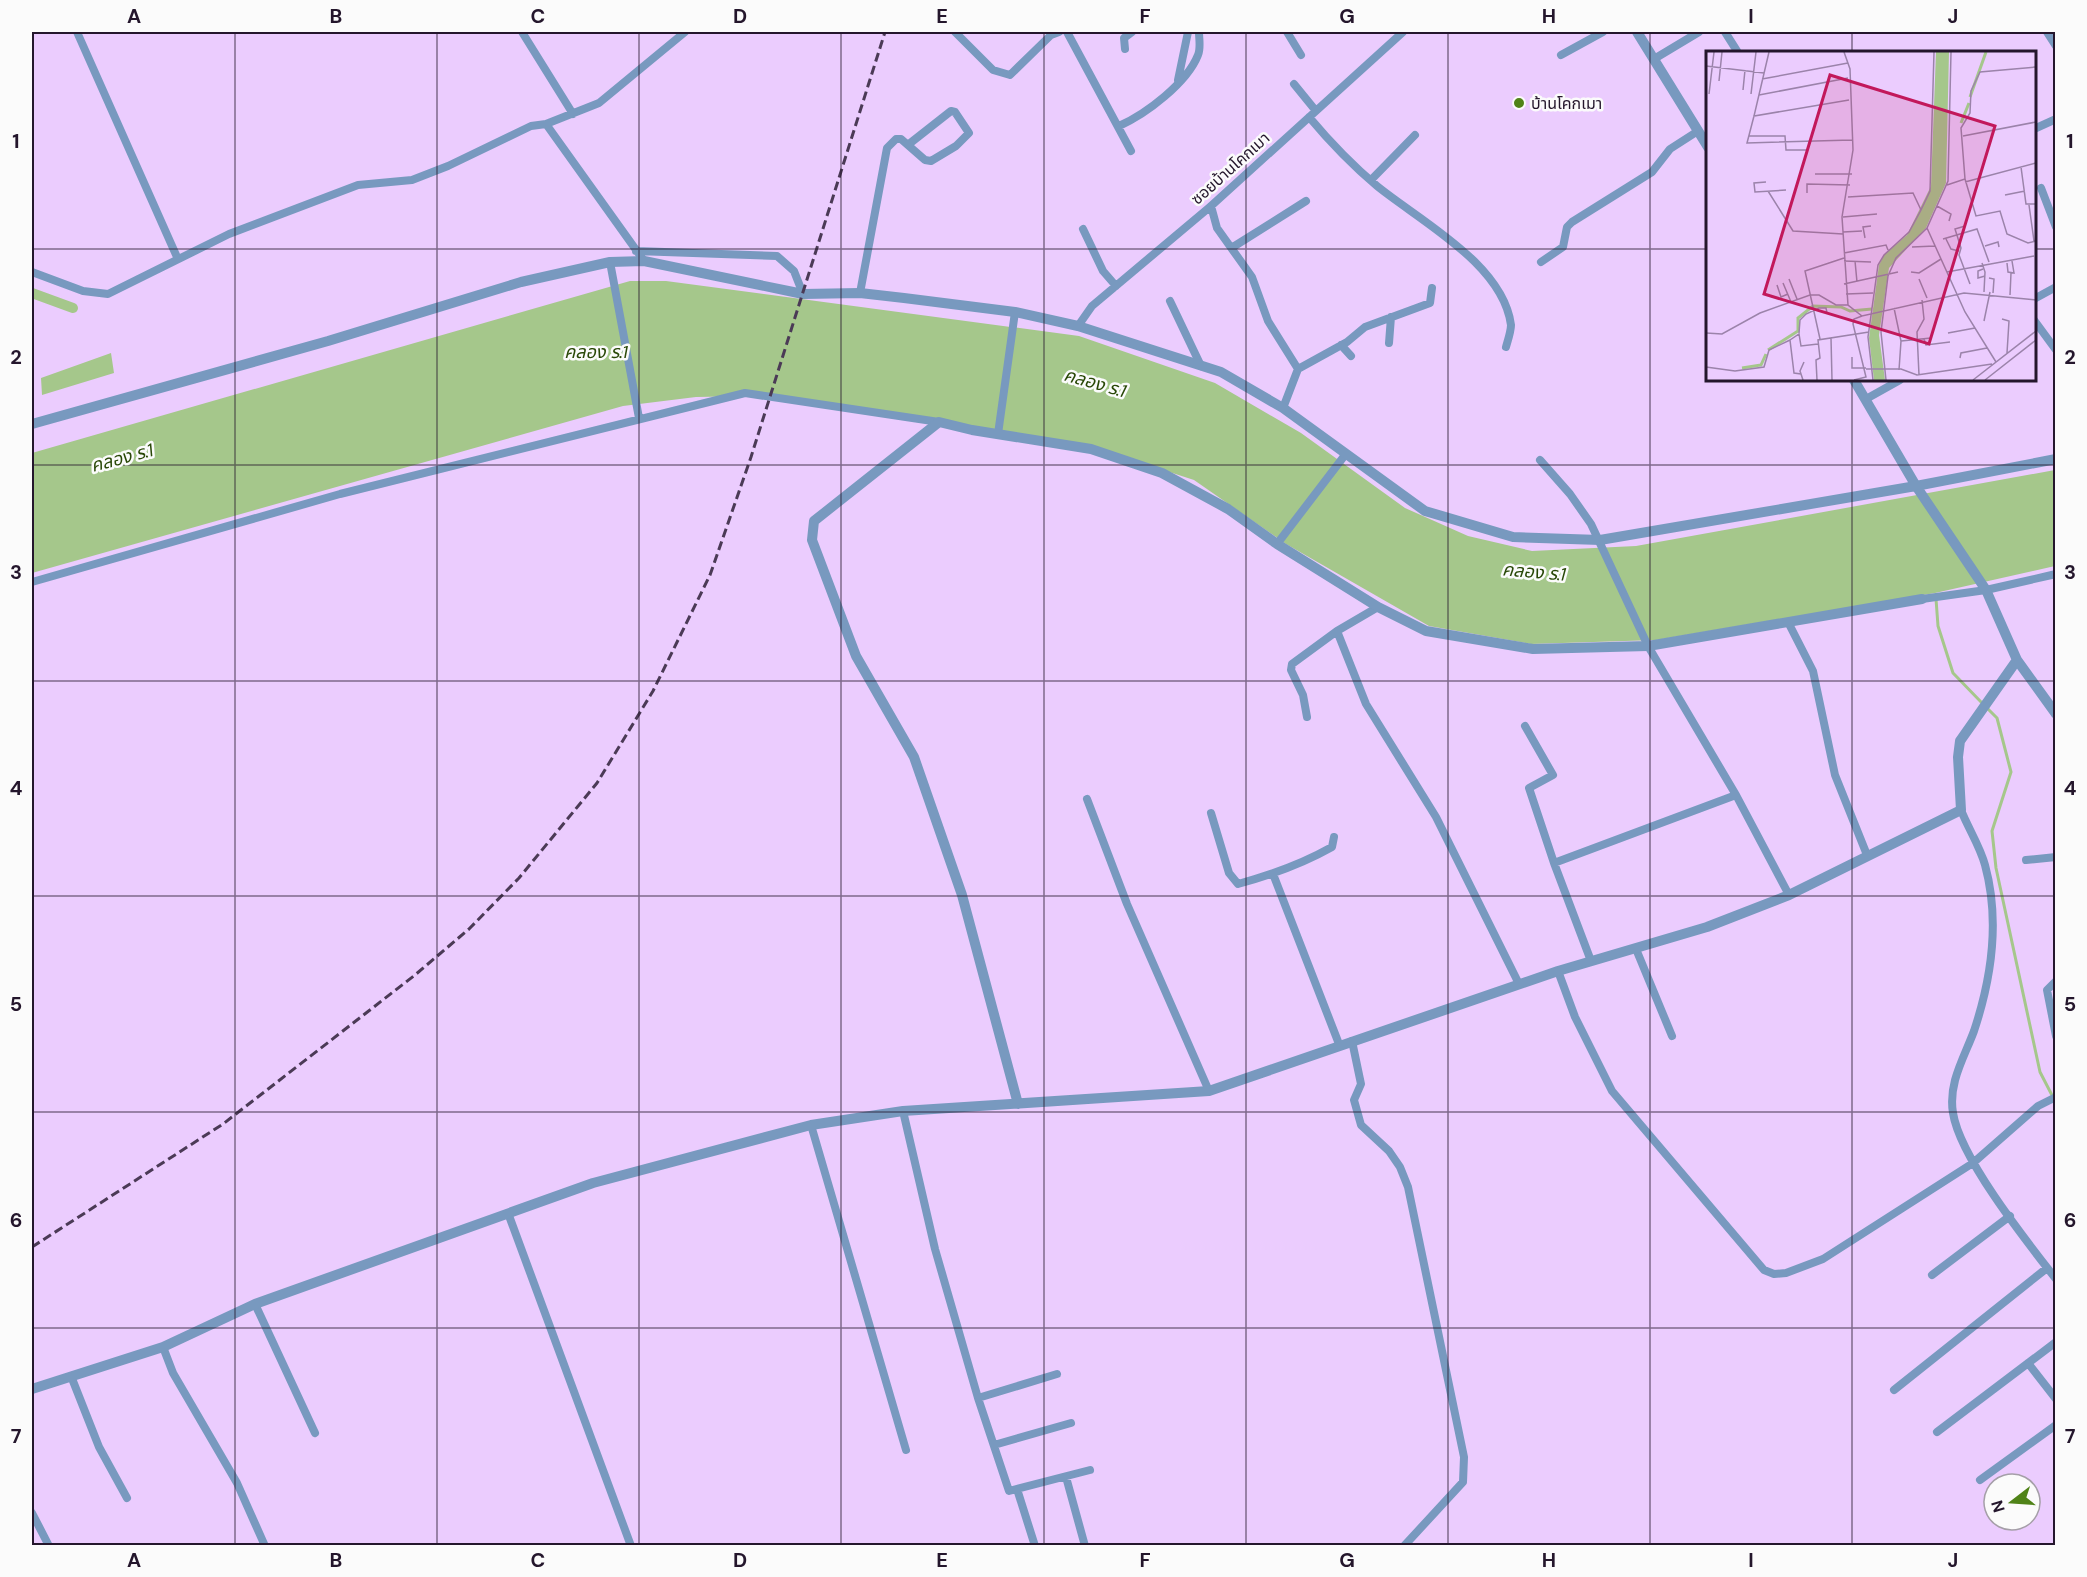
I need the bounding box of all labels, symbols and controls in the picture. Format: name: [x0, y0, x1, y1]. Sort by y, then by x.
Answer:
text: A: [127, 3, 141, 29]
text: B: [330, 3, 342, 29]
text: C: [531, 3, 545, 29]
text: D: [733, 3, 747, 29]
text: E: [936, 3, 948, 29]
text: F: [1139, 3, 1151, 29]
text: G: [1339, 3, 1355, 29]
text: H: [1542, 3, 1556, 29]
text: I: [1748, 3, 1754, 29]
text: J: [1948, 3, 1958, 29]
inset map: [1706, 51, 2036, 381]
place label: บ้านโคกเมา: [1531, 93, 1602, 114]
marker: บ้านโคกเมา: [1512, 96, 1526, 110]
text: 1: [12, 128, 20, 154]
street label: ซอยบ้านโคกเมา: [1187, 128, 1274, 209]
text: 1: [2066, 128, 2074, 154]
water label: คลอง ร.1: [564, 340, 628, 364]
text: 2: [10, 344, 22, 370]
text: 2: [2064, 344, 2076, 370]
water label: คลอง ร.1: [1061, 363, 1129, 403]
water label: คลอง ร.1: [88, 438, 156, 478]
water label: คลอง ร.1: [1501, 557, 1567, 587]
text: 3: [10, 559, 22, 585]
text: 3: [2064, 559, 2076, 585]
text: 4: [10, 775, 23, 801]
text: 4: [2064, 775, 2077, 801]
text: 5: [10, 991, 22, 1017]
text: 5: [2064, 991, 2076, 1017]
text: 6: [10, 1207, 22, 1233]
text: 6: [2064, 1207, 2076, 1233]
text: 7: [11, 1423, 22, 1449]
text: 7: [2065, 1423, 2076, 1449]
north arrow: [1982, 1472, 2042, 1532]
text: N: [1986, 1498, 2010, 1515]
text: A: [127, 1547, 141, 1573]
text: B: [330, 1547, 342, 1573]
text: C: [531, 1547, 545, 1573]
text: D: [733, 1547, 747, 1573]
text: E: [936, 1547, 948, 1573]
text: F: [1139, 1547, 1151, 1573]
text: G: [1339, 1547, 1355, 1573]
text: H: [1542, 1547, 1556, 1573]
text: I: [1748, 1547, 1754, 1573]
text: J: [1948, 1547, 1958, 1573]

